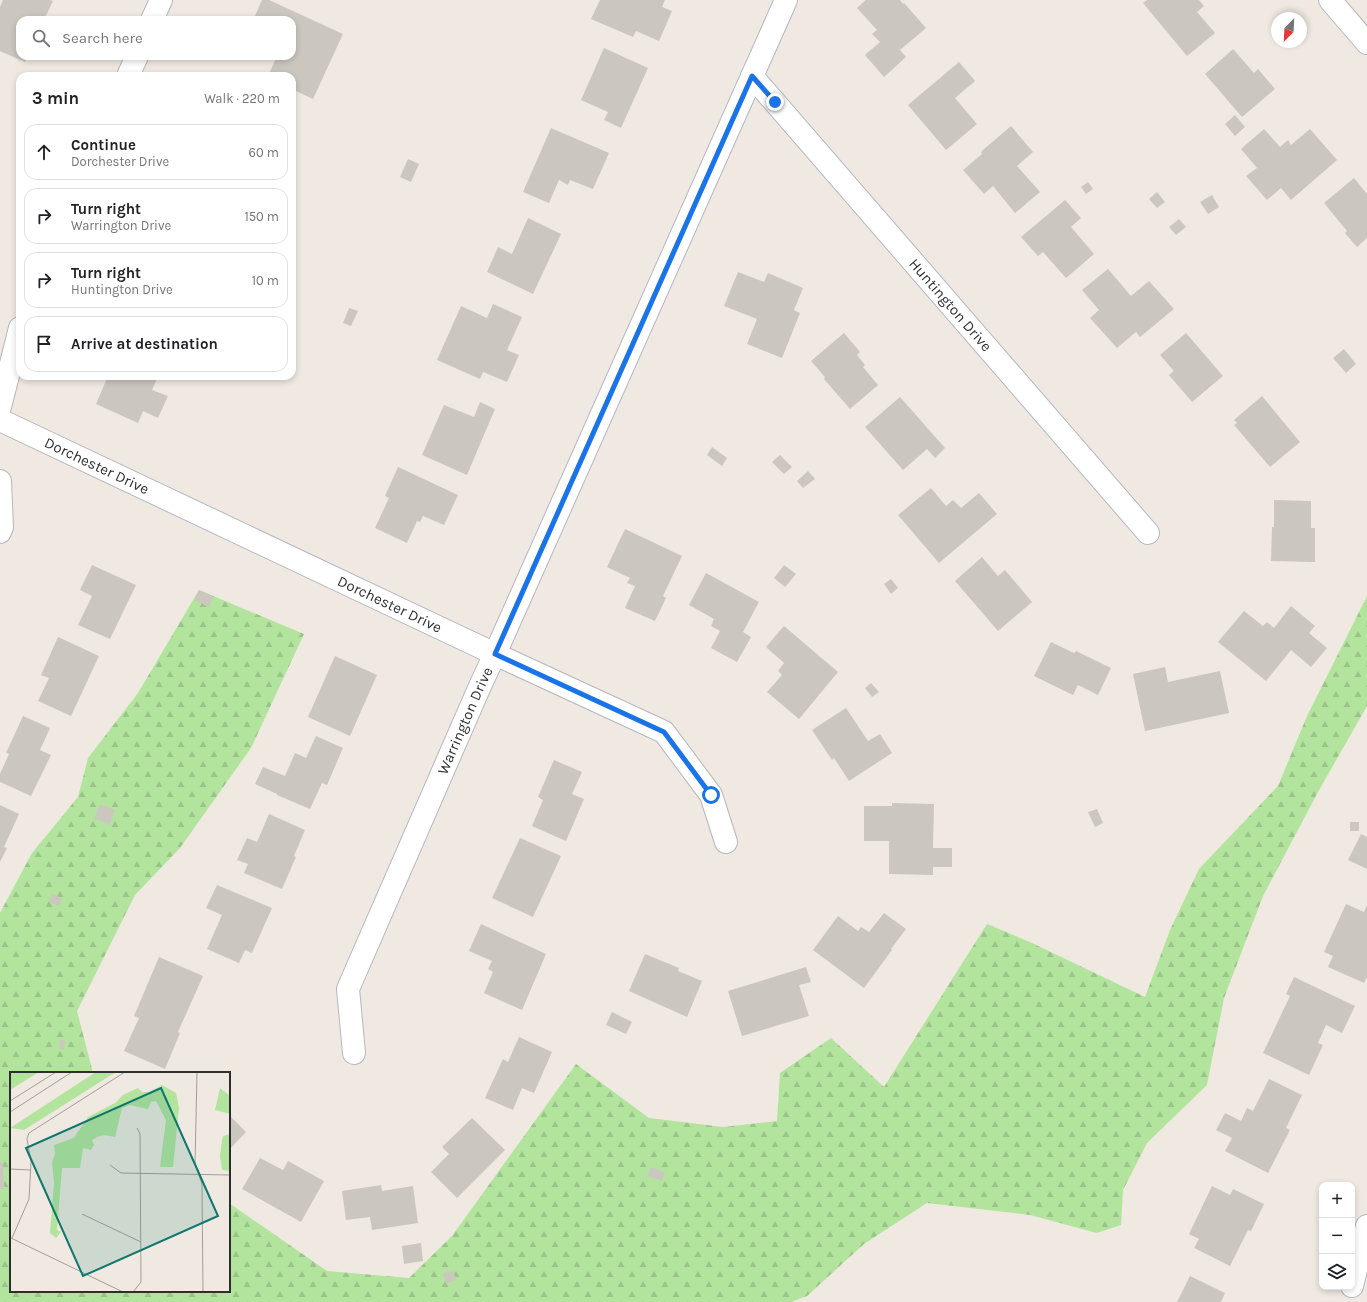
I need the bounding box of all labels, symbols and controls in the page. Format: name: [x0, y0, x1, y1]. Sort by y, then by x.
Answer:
north arrow: [1271, 12, 1307, 48]
search box: [16, 16, 296, 60]
icon: search: [30, 27, 52, 49]
text: Search here: [62, 29, 143, 47]
text: 3 min: [32, 88, 79, 108]
text: Walk · 220 m: [204, 91, 280, 106]
route end: [766, 93, 784, 111]
text: Continue: [71, 136, 136, 154]
icon: ahead: [33, 141, 55, 163]
text: 60 m: [249, 145, 279, 160]
text: Dorchester Drive: [71, 154, 169, 169]
text: Turn right: [71, 200, 141, 218]
icon: right: [33, 205, 55, 227]
text: 150 m: [244, 209, 279, 224]
text: Warrington Drive: [71, 218, 171, 233]
street label: Huntington Drive: [905, 255, 996, 355]
text: Turn right: [71, 264, 141, 282]
icon: right: [33, 269, 55, 291]
text: 10 m: [252, 273, 279, 288]
text: Huntington Drive: [71, 282, 173, 297]
icon: arrive: [33, 333, 55, 355]
text: Arrive at destination: [71, 335, 218, 353]
street label: Dorchester Drive: [42, 433, 152, 498]
street label: Dorchester Drive: [335, 572, 445, 637]
street label: Warrington Drive: [434, 664, 497, 777]
route start: [702, 786, 720, 804]
inset map: [10, 1072, 230, 1292]
map controls: [1319, 1182, 1355, 1290]
button: +: [1319, 1182, 1355, 1218]
button: −: [1319, 1218, 1355, 1254]
button: layers: [1319, 1254, 1355, 1290]

